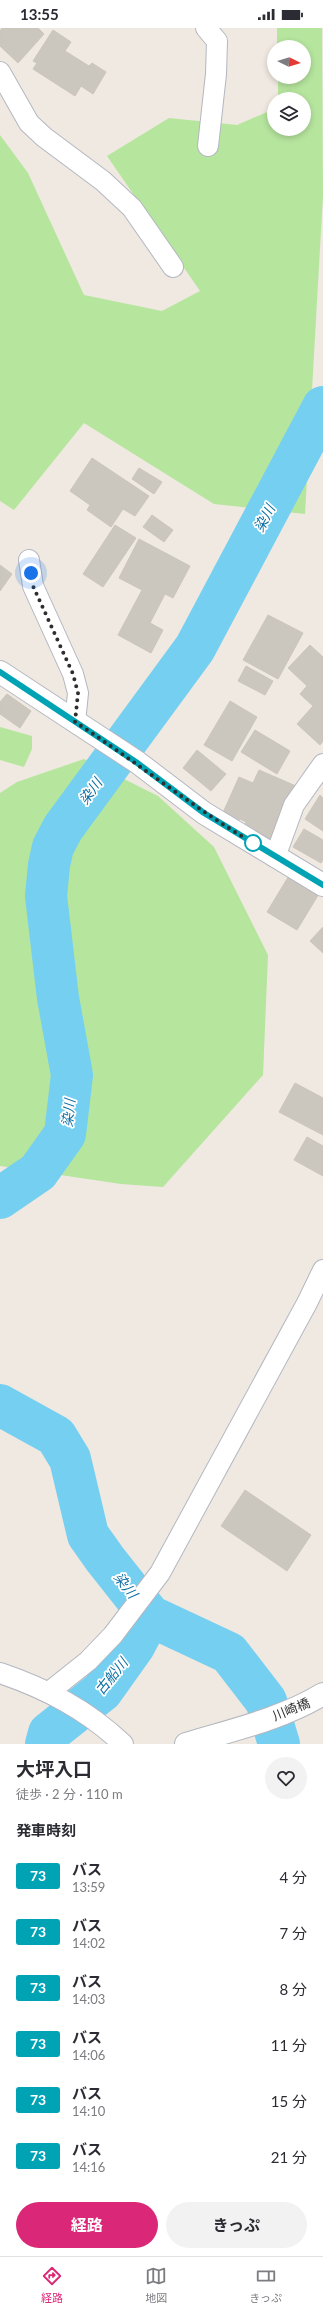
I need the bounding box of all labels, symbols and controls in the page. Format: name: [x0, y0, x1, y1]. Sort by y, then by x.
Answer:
text: 13:55: [20, 5, 59, 23]
north arrow: [267, 40, 311, 84]
map controls: [267, 40, 311, 136]
button: layers: [267, 92, 311, 136]
water label: 染川: [250, 500, 279, 534]
your location: [21, 563, 41, 583]
water label: 染川: [75, 773, 106, 807]
unlabelled marker: [244, 834, 262, 852]
water label: 染川: [58, 1096, 78, 1128]
water label: 染川: [111, 1569, 143, 1603]
water label: 古船川: [91, 1653, 132, 1698]
street label: 川崎橋: [270, 1694, 312, 1724]
text: 大坪入口: [16, 1757, 92, 1780]
button: heart: [265, 1757, 307, 1799]
text: 徒歩 · 2 分 · 110 m: [16, 1786, 123, 1802]
text: 発車時刻: [16, 1821, 76, 1839]
text: バス: [72, 1860, 102, 1878]
text: 73: [30, 1867, 46, 1884]
text: 4 分: [279, 1868, 307, 1886]
text: 13:59: [72, 1879, 105, 1895]
text: バス: [72, 1916, 102, 1934]
text: 73: [30, 1923, 46, 1940]
text: 7 分: [279, 1924, 307, 1942]
text: 14:02: [72, 1935, 105, 1951]
text: バス: [72, 1972, 102, 1990]
text: 73: [30, 1979, 46, 1996]
text: 8 分: [279, 1980, 307, 1998]
text: 14:03: [72, 1991, 105, 2007]
text: バス: [72, 2028, 102, 2046]
text: 73: [30, 2035, 46, 2052]
text: 11 分: [271, 2036, 307, 2054]
text: 14:06: [72, 2047, 105, 2063]
text: バス: [72, 2084, 102, 2102]
text: 73: [30, 2091, 46, 2108]
text: 15 分: [271, 2092, 307, 2110]
text: 14:10: [72, 2103, 105, 2119]
text: バス: [72, 2140, 102, 2158]
text: 73: [30, 2147, 46, 2164]
text: 21 分: [271, 2148, 307, 2166]
text: 14:16: [72, 2159, 105, 2175]
button: 経路: [16, 2202, 158, 2248]
button: きっぷ: [166, 2202, 307, 2248]
tab: 経路: [41, 2265, 63, 2305]
tab: 地図: [145, 2265, 167, 2305]
tab: きっぷ: [249, 2265, 282, 2305]

